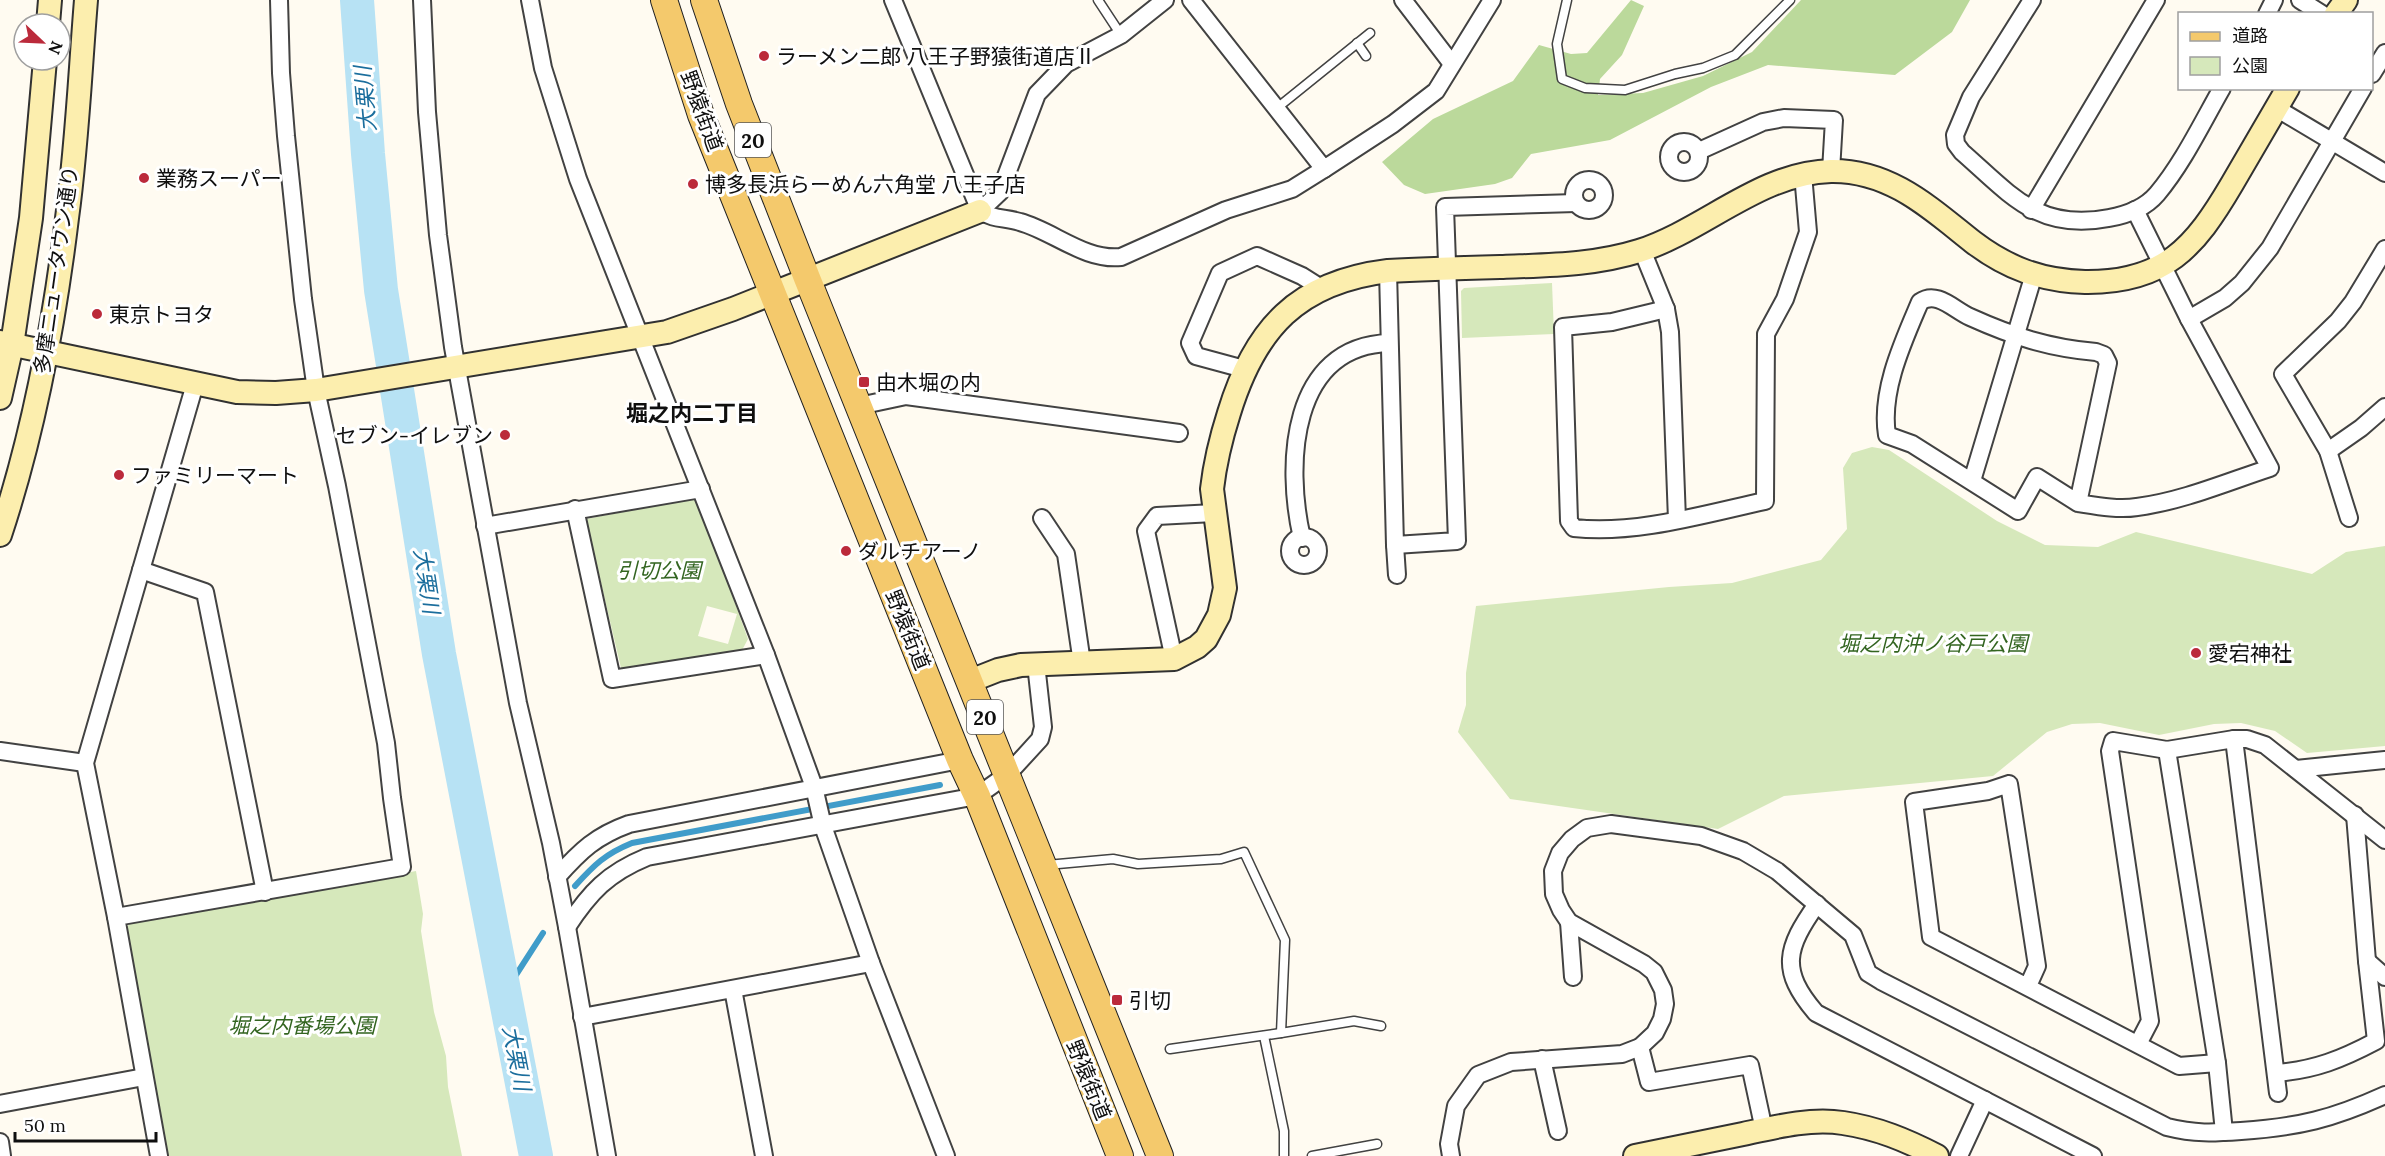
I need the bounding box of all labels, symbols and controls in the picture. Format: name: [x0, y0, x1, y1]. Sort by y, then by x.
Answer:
north arrow: [12, 12, 72, 72]
legend: [2178, 12, 2373, 90]
text: 道路: [2232, 24, 2268, 47]
text: N: [44, 38, 67, 57]
place label: ラーメン二郎 八王子野猿街道店Ⅱ: [776, 43, 1096, 70]
marker: ラーメン二郎 八王子野猿街道店Ⅱ: [757, 49, 771, 63]
text: 公園: [2232, 54, 2268, 77]
water label: 大栗川: [348, 63, 382, 133]
street label: 野猿街道: [675, 67, 729, 155]
road number: 20: [735, 123, 771, 157]
street label: 多摩ニュータウン通り: [28, 164, 84, 376]
place label: 業務スーパー: [156, 165, 282, 192]
marker: 業務スーパー: [137, 171, 151, 185]
place label: 博多長浜らーめん六角堂 八王子店: [705, 171, 1026, 198]
marker: 博多長浜らーめん六角堂 八王子店: [686, 177, 700, 191]
place label: 東京トヨタ: [109, 301, 214, 328]
marker: 東京トヨタ: [90, 307, 104, 321]
place label: 由木堀の内: [876, 369, 981, 396]
marker: 由木堀の内: [857, 375, 871, 389]
district label: 堀之内二丁目: [626, 399, 758, 427]
place label: セブン-イレブン: [336, 422, 493, 449]
marker: セブン-イレブン: [498, 428, 512, 442]
place label: ファミリーマート: [131, 462, 299, 489]
marker: ファミリーマート: [112, 468, 126, 482]
place label: ダルチアーノ: [858, 538, 981, 565]
marker: ダルチアーノ: [839, 544, 853, 558]
water label: 大栗川: [408, 546, 446, 618]
park label: 引切公園: [617, 557, 704, 584]
street label: 野猿街道: [880, 586, 936, 674]
park label: 堀之内沖ノ谷戸公園: [1839, 630, 2030, 657]
place label: 愛宕神社: [2208, 640, 2292, 667]
marker: 愛宕神社: [2189, 646, 2203, 660]
road number: 20: [967, 700, 1003, 734]
place label: 引切: [1129, 987, 1171, 1014]
marker: 引切: [1110, 993, 1124, 1007]
park label: 堀之内番場公園: [229, 1012, 378, 1039]
water label: 大栗川: [497, 1023, 537, 1095]
street label: 野猿街道: [1061, 1036, 1117, 1124]
scale bar: [15, 1105, 156, 1143]
text: 50 m: [24, 1114, 66, 1137]

